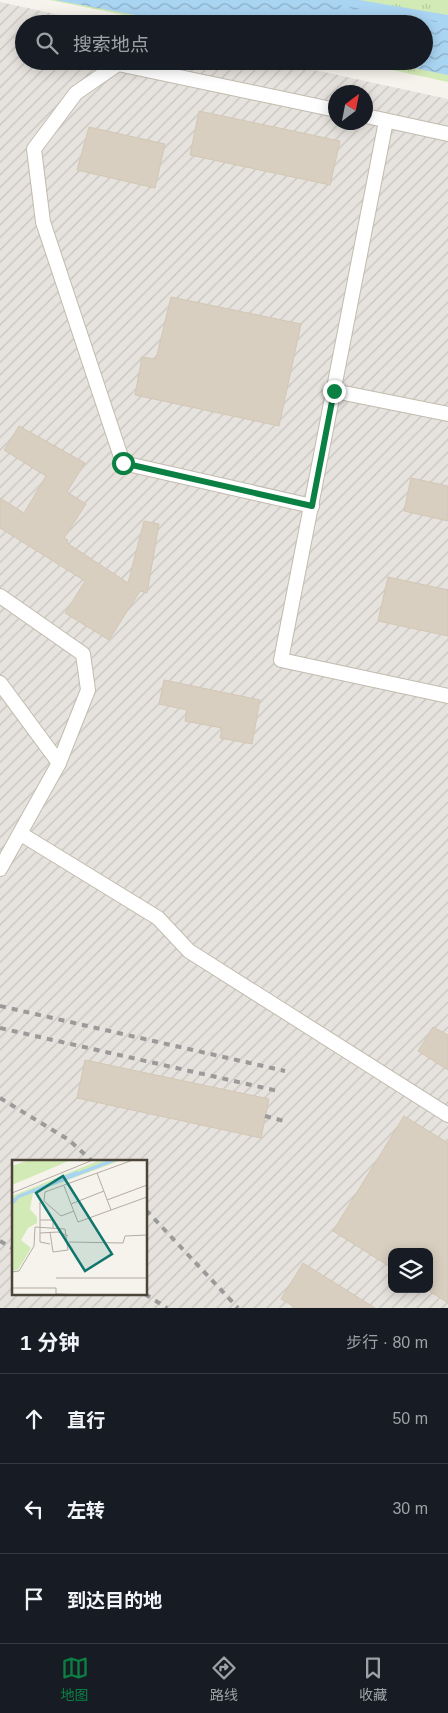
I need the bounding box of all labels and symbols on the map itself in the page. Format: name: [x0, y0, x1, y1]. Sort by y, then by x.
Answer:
north arrow: [328, 85, 373, 130]
route end: [323, 380, 346, 403]
route start: [112, 452, 135, 475]
inset map: [12, 1160, 148, 1296]

